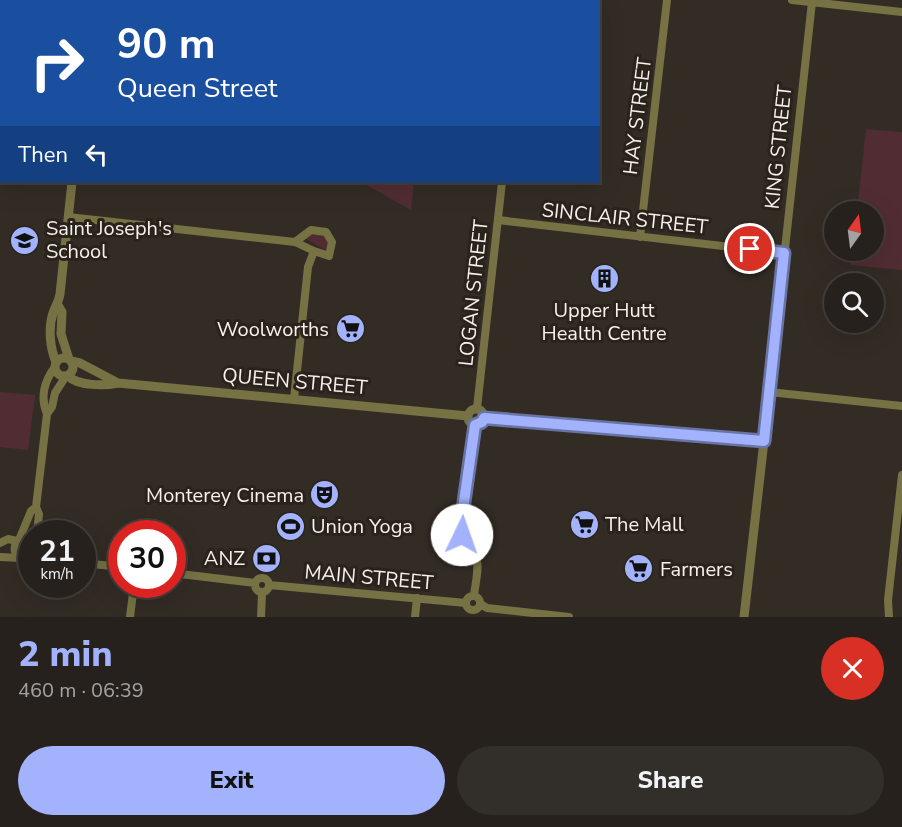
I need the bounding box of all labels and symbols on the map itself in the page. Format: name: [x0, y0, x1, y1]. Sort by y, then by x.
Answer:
street label: HAY STREET: [617, 56, 658, 176]
street label: KING STREET: [759, 84, 798, 210]
street label: SINCLAIR STREET: [541, 196, 709, 241]
north arrow: [824, 201, 884, 261]
place label: Saint Joseph's School: [46, 215, 172, 265]
street label: LOGAN STREET: [452, 219, 495, 368]
pin: [724, 223, 775, 274]
school or university icon: Saint Joseph's School: [9, 224, 41, 256]
building icon: Upper Hutt Health Centre: [588, 263, 620, 295]
place label: Upper Hutt Health Centre: [541, 297, 667, 347]
supermarket icon: Woolworths: [334, 313, 366, 345]
place label: Woolworths: [217, 316, 329, 343]
street label: QUEEN STREET: [221, 362, 369, 401]
theatre icon: Monterey Cinema: [309, 479, 341, 511]
place label: Monterey Cinema: [146, 482, 304, 509]
position arrow: [430, 503, 494, 567]
supermarket icon: The Mall: [568, 508, 600, 540]
sports icon: Union Yoga: [274, 510, 306, 542]
place label: The Mall: [605, 511, 684, 538]
place label: Union Yoga: [311, 513, 413, 540]
speed limit sign: 30: [108, 520, 186, 598]
bank icon: ANZ: [250, 542, 282, 574]
place label: ANZ: [204, 545, 245, 572]
supermarket icon: Farmers: [623, 553, 655, 585]
place label: Farmers: [660, 556, 733, 583]
street label: MAIN STREET: [303, 558, 435, 597]

